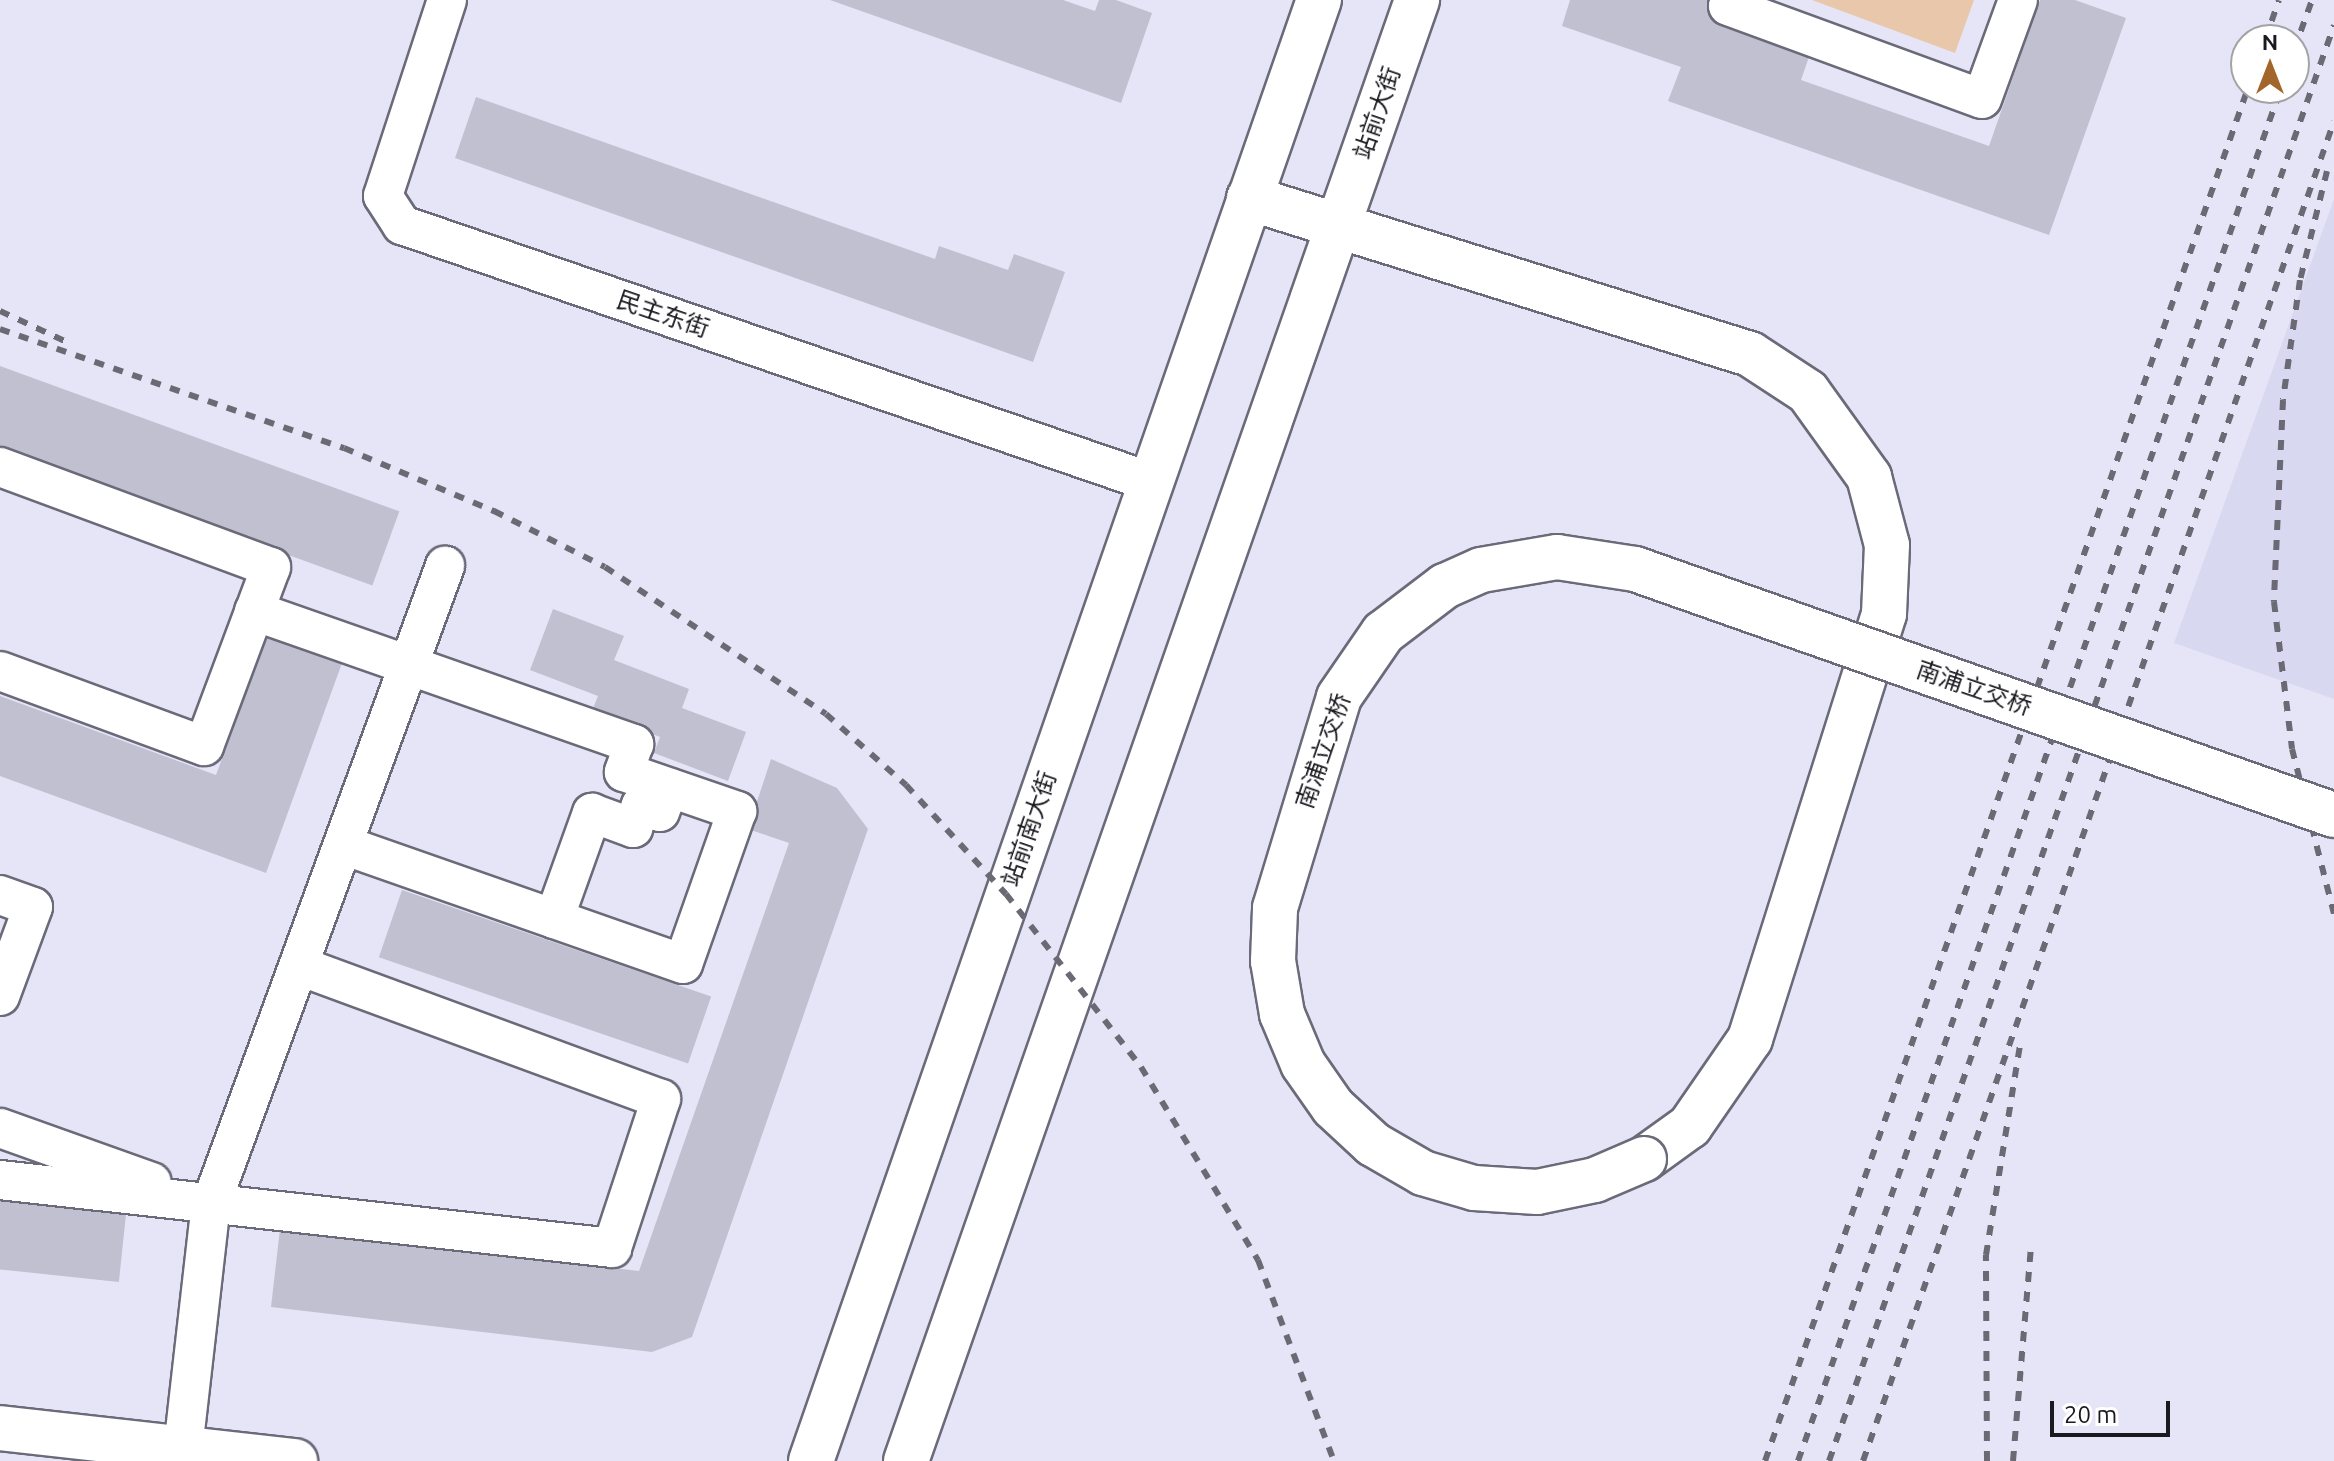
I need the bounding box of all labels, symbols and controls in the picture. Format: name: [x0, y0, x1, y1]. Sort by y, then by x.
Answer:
north arrow: [2230, 24, 2310, 104]
text: N: [2262, 29, 2278, 54]
street label: 站前大街: [1348, 63, 1406, 163]
street label: 民主东街: [613, 285, 713, 343]
street label: 南浦立交桥: [1913, 655, 2035, 721]
street label: 南浦立交桥: [1290, 690, 1356, 812]
street label: 站前南大街: [996, 768, 1062, 890]
scale bar: [2054, 1385, 2174, 1435]
text: 20 m: [2064, 1401, 2117, 1428]

